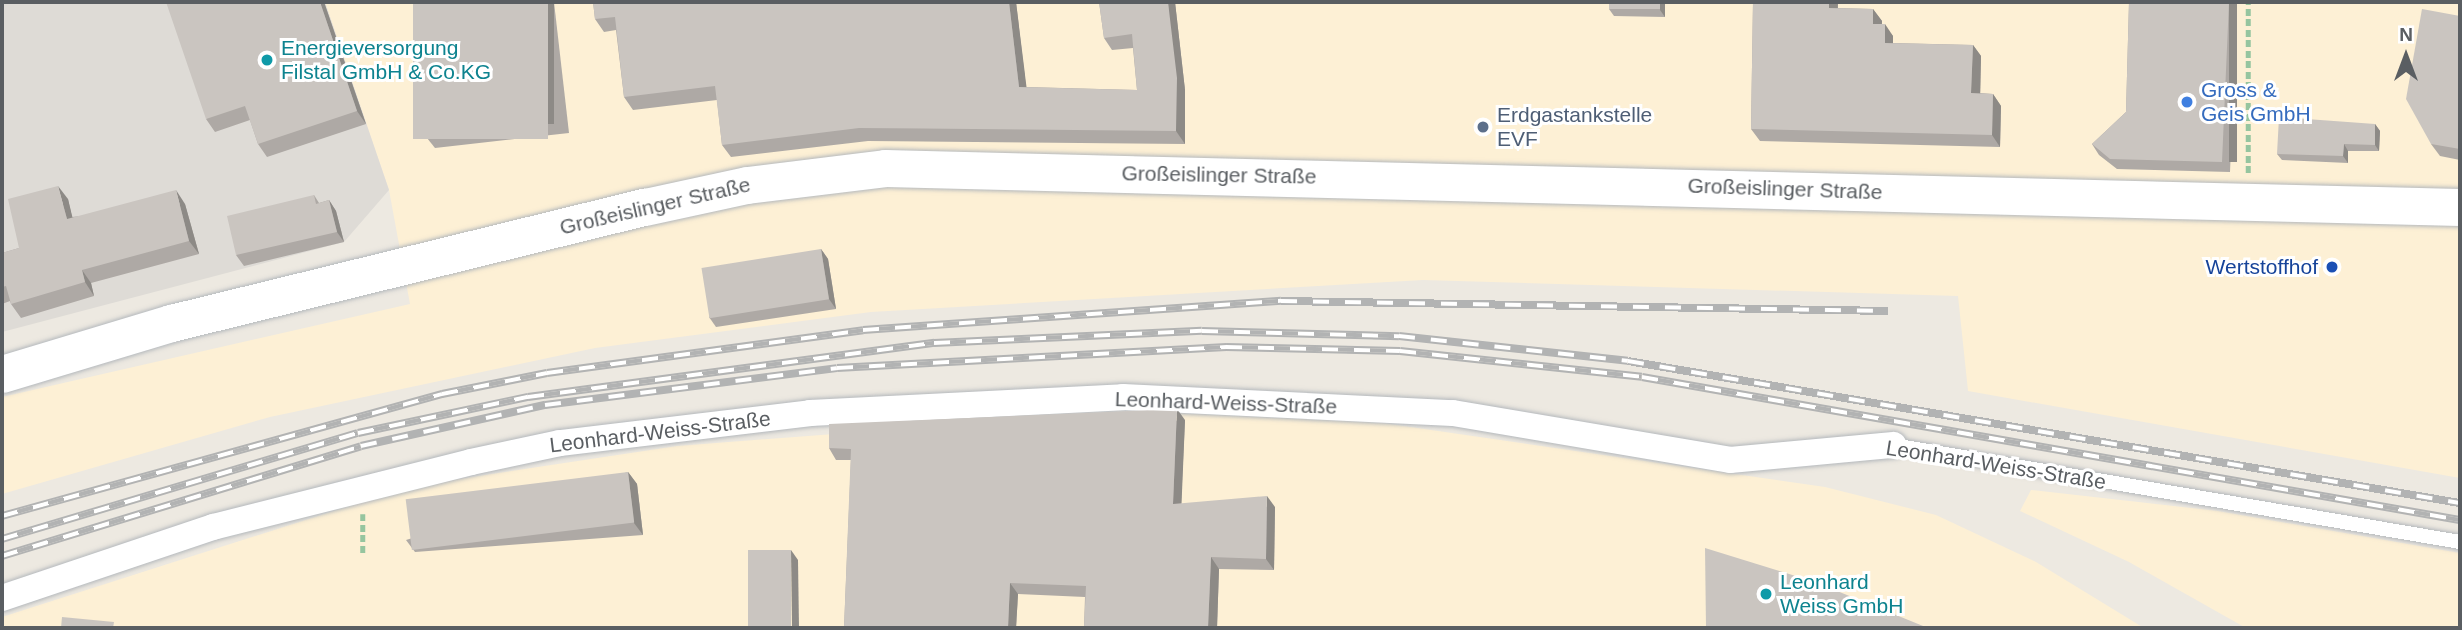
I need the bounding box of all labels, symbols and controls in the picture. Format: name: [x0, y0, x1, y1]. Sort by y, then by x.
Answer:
north arrow: [2371, 21, 2441, 91]
text: N: [2399, 24, 2413, 45]
place label: Energieversorgung Filstal GmbH & Co.KG: [281, 35, 491, 85]
marker: Energieversorgung Filstal GmbH & Co.KG: [259, 52, 275, 68]
place label: Gross & Geis GmbH: [2201, 77, 2311, 127]
marker: Gross & Geis GmbH: [2179, 94, 2195, 110]
place label: Erdgastankstelle EVF: [1497, 102, 1652, 152]
marker: Erdgastankstelle EVF: [1475, 119, 1491, 135]
street label: Großeislinger Straße: [1121, 161, 1317, 189]
street label: Großeislinger Straße: [557, 172, 753, 240]
street label: Großeislinger Straße: [1687, 173, 1883, 205]
place label: Wertstoffhof: [2206, 254, 2318, 280]
marker: Wertstoffhof: [2324, 259, 2340, 275]
street label: Leonhard-Weiss-Straße: [1114, 387, 1338, 419]
street label: Leonhard-Weiss-Straße: [548, 406, 772, 458]
street label: Leonhard-Weiss-Straße: [1884, 435, 2108, 495]
place label: Leonhard Weiss GmbH: [1780, 569, 1903, 619]
marker: Leonhard Weiss GmbH: [1758, 586, 1774, 602]

